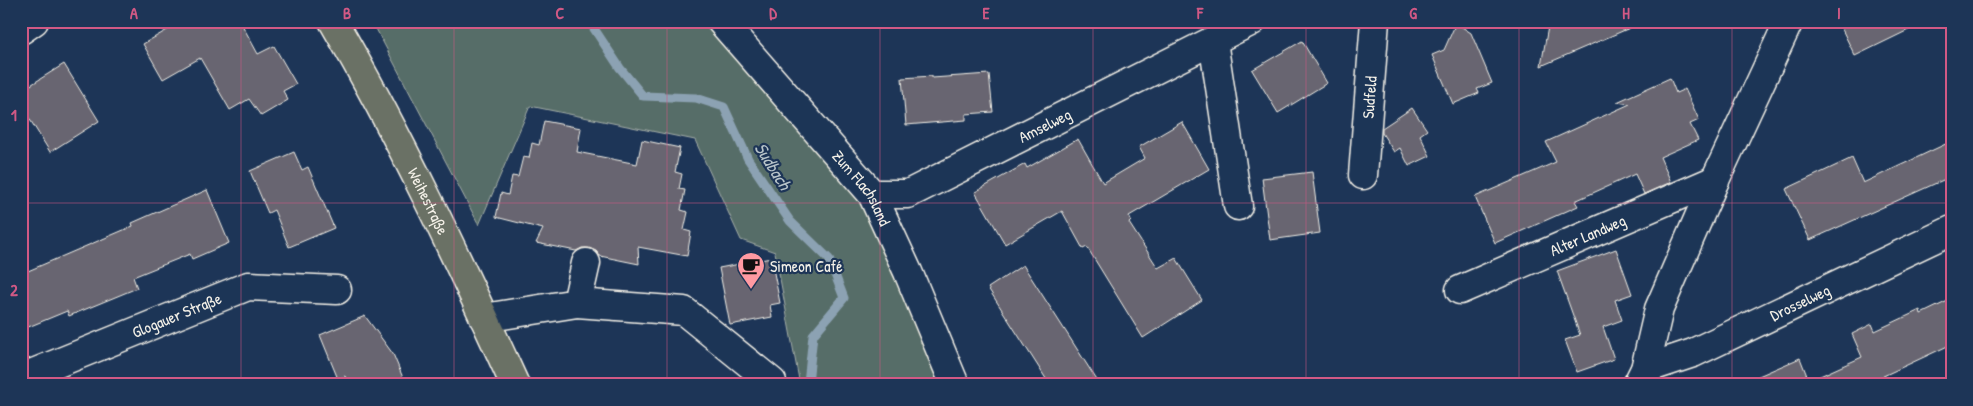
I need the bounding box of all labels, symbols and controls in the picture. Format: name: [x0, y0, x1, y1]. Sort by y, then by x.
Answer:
text: A: [130, 2, 138, 24]
text: B: [343, 2, 351, 24]
text: C: [556, 2, 565, 24]
text: D: [769, 2, 777, 24]
text: E: [982, 2, 990, 24]
text: F: [1196, 2, 1204, 24]
text: G: [1409, 2, 1417, 24]
text: H: [1622, 2, 1630, 24]
text: I: [1837, 2, 1841, 24]
street label: Sudfeld: [1356, 75, 1382, 119]
street label: Amselweg: [1015, 103, 1075, 148]
text: 1: [11, 104, 17, 126]
water label: Sudbach: [749, 138, 798, 196]
street label: Zum Flachsland: [828, 145, 896, 229]
street label: Weihestraße: [403, 164, 455, 239]
street label: Alter Landweg: [1546, 209, 1629, 261]
cafe icon: Simeon Café: [736, 251, 766, 290]
place label: Simeon Café: [770, 255, 843, 277]
text: 2: [10, 279, 18, 301]
street label: Drosselweg: [1766, 279, 1834, 326]
street label: Glogauer Straße: [129, 287, 225, 343]

